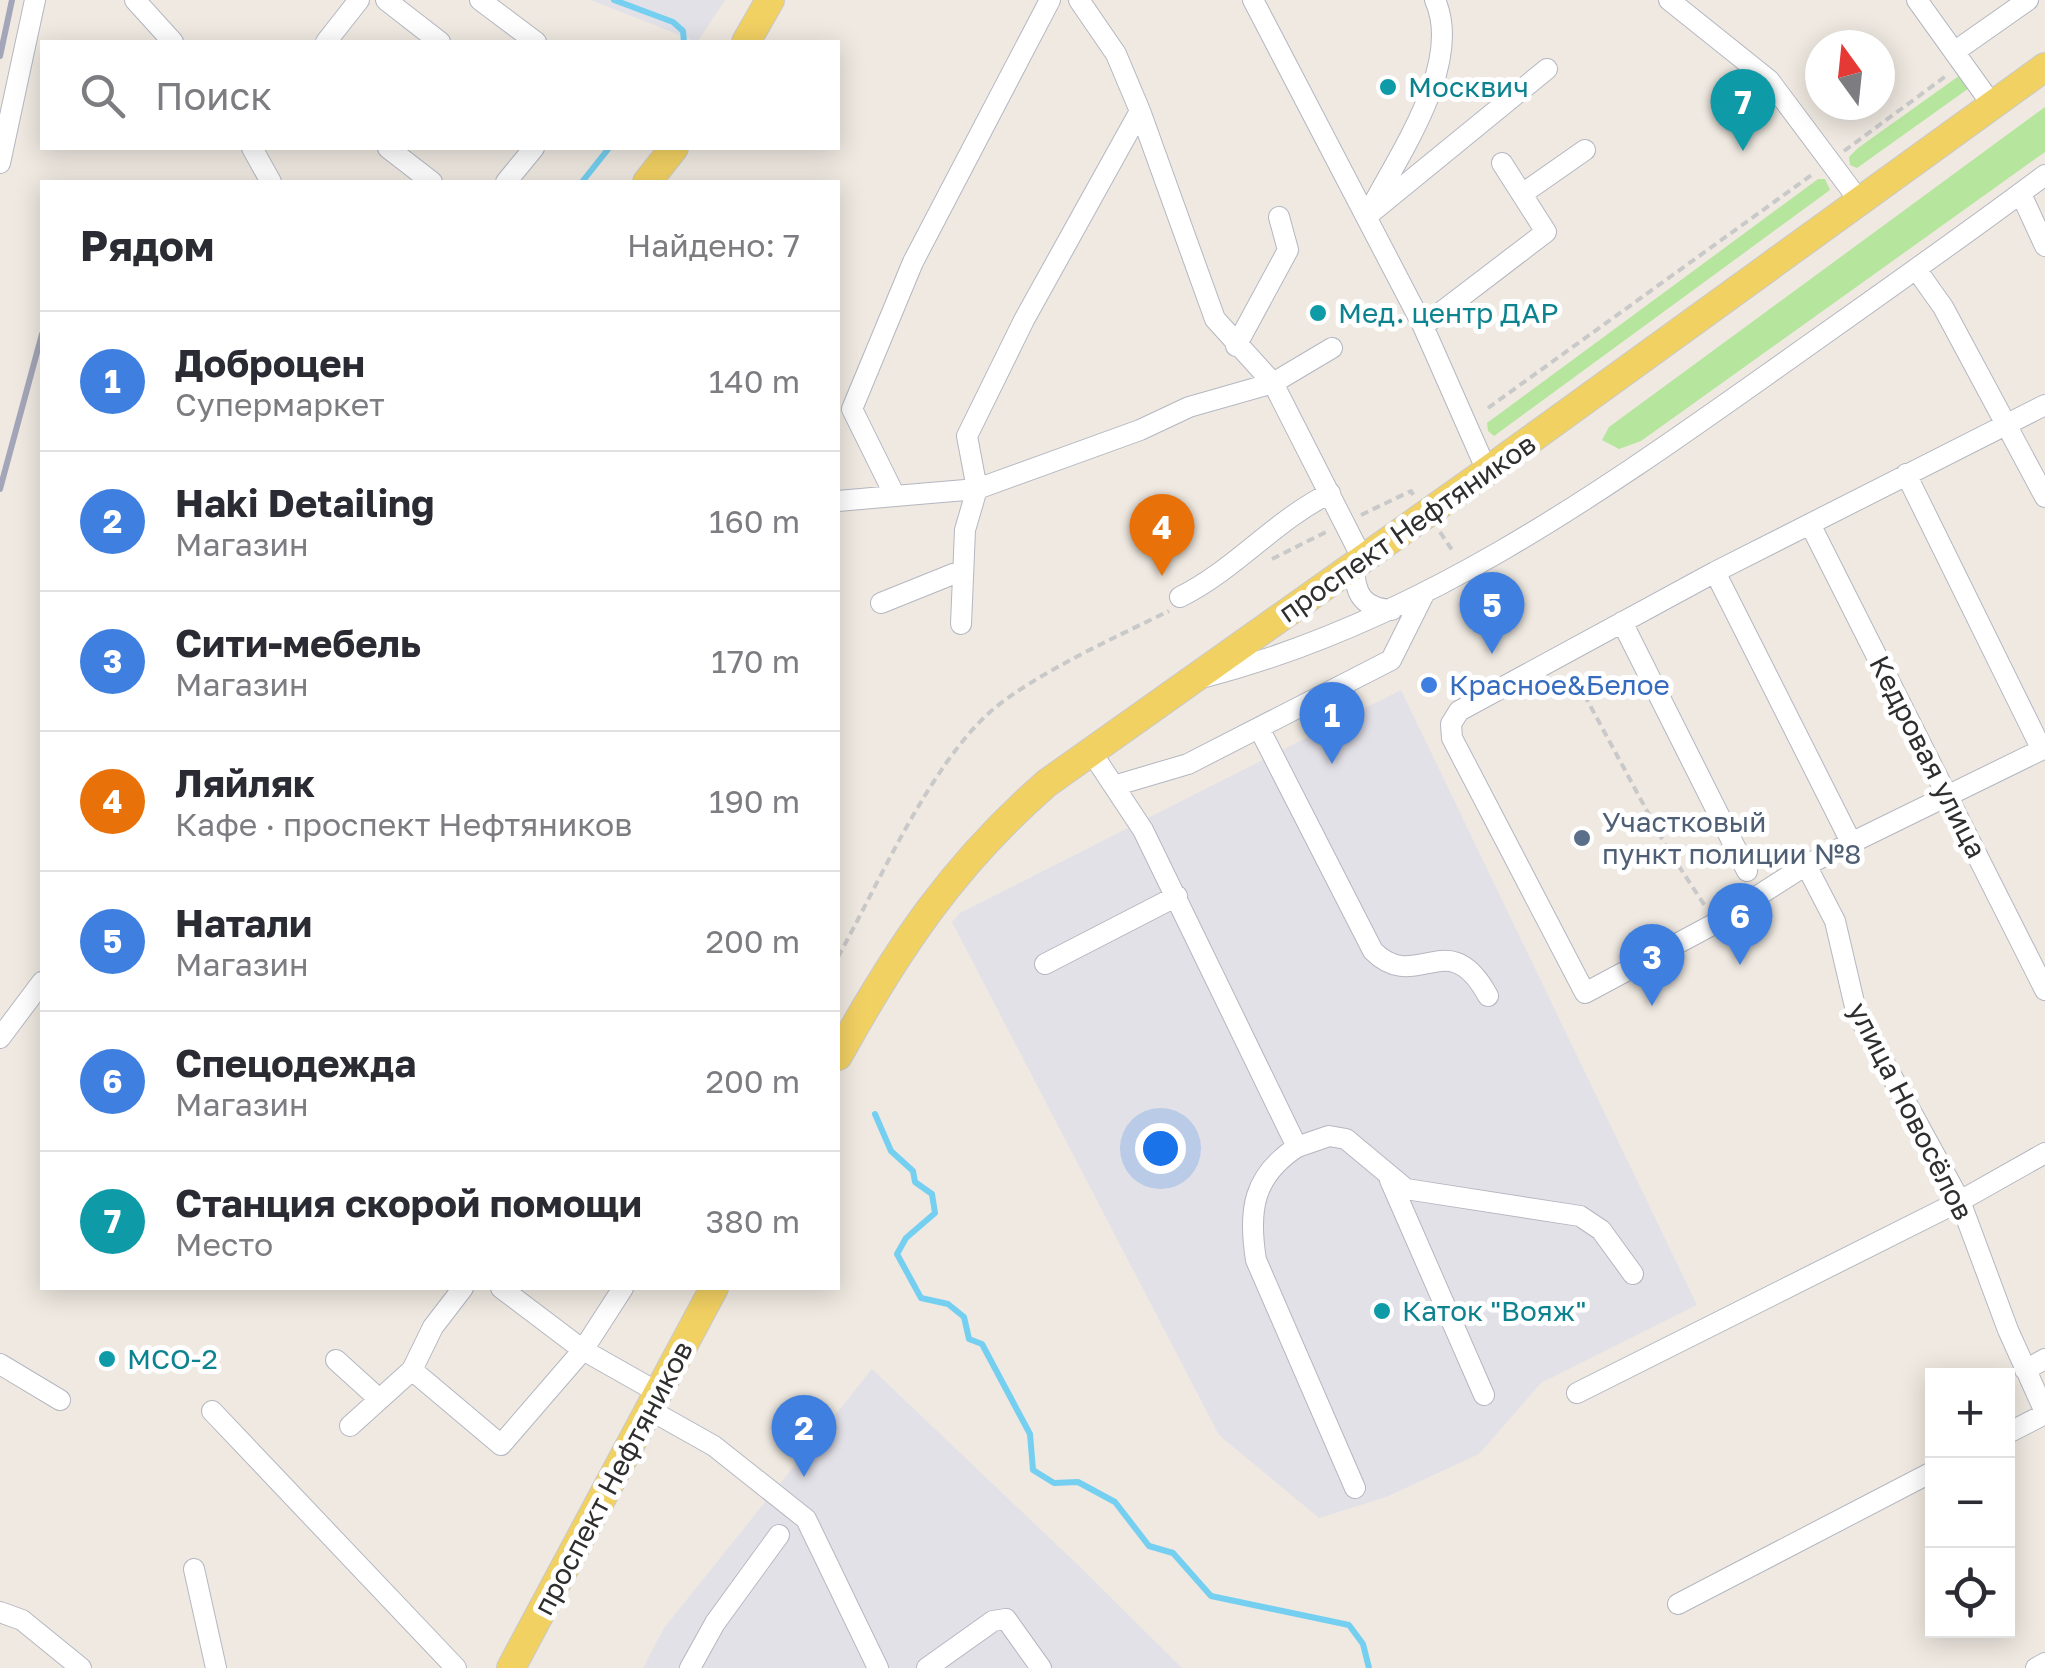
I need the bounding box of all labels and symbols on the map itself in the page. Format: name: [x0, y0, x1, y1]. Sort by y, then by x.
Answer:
north arrow: [1805, 30, 1895, 120]
pin: 7: [1710, 68, 1776, 151]
place label: Москвич: [1408, 70, 1529, 103]
marker: Москвич: [1377, 76, 1399, 98]
place label: Мед. центр ДАР: [1338, 296, 1559, 329]
marker: Мед. центр ДАР: [1307, 302, 1329, 324]
street label: проспект Нефтяников: [1272, 426, 1541, 629]
pin: 4: [1130, 494, 1194, 576]
pin: 5: [1460, 572, 1524, 654]
street label: Кедровая улица: [1863, 650, 1994, 863]
place label: Красное&Белое: [1449, 668, 1670, 701]
marker: Красное&Белое: [1418, 674, 1440, 696]
pin: 1: [1300, 682, 1364, 764]
place label: Участковый пункт полиции №8: [1602, 805, 1861, 870]
marker: Участковый пункт полиции №8: [1571, 827, 1593, 849]
pin: 6: [1708, 882, 1772, 965]
pin: 3: [1620, 924, 1684, 1006]
street label: улица Новосёлов: [1842, 996, 1981, 1225]
your location: [1135, 1123, 1186, 1174]
place label: Каток "Вояж": [1402, 1294, 1587, 1327]
marker: Каток "Вояж": [1371, 1300, 1393, 1322]
street label: проспект Нефтяников: [526, 1335, 699, 1620]
place label: МСО-2: [127, 1342, 218, 1375]
marker: МСО-2: [96, 1348, 118, 1370]
pin: 2: [772, 1394, 836, 1477]

